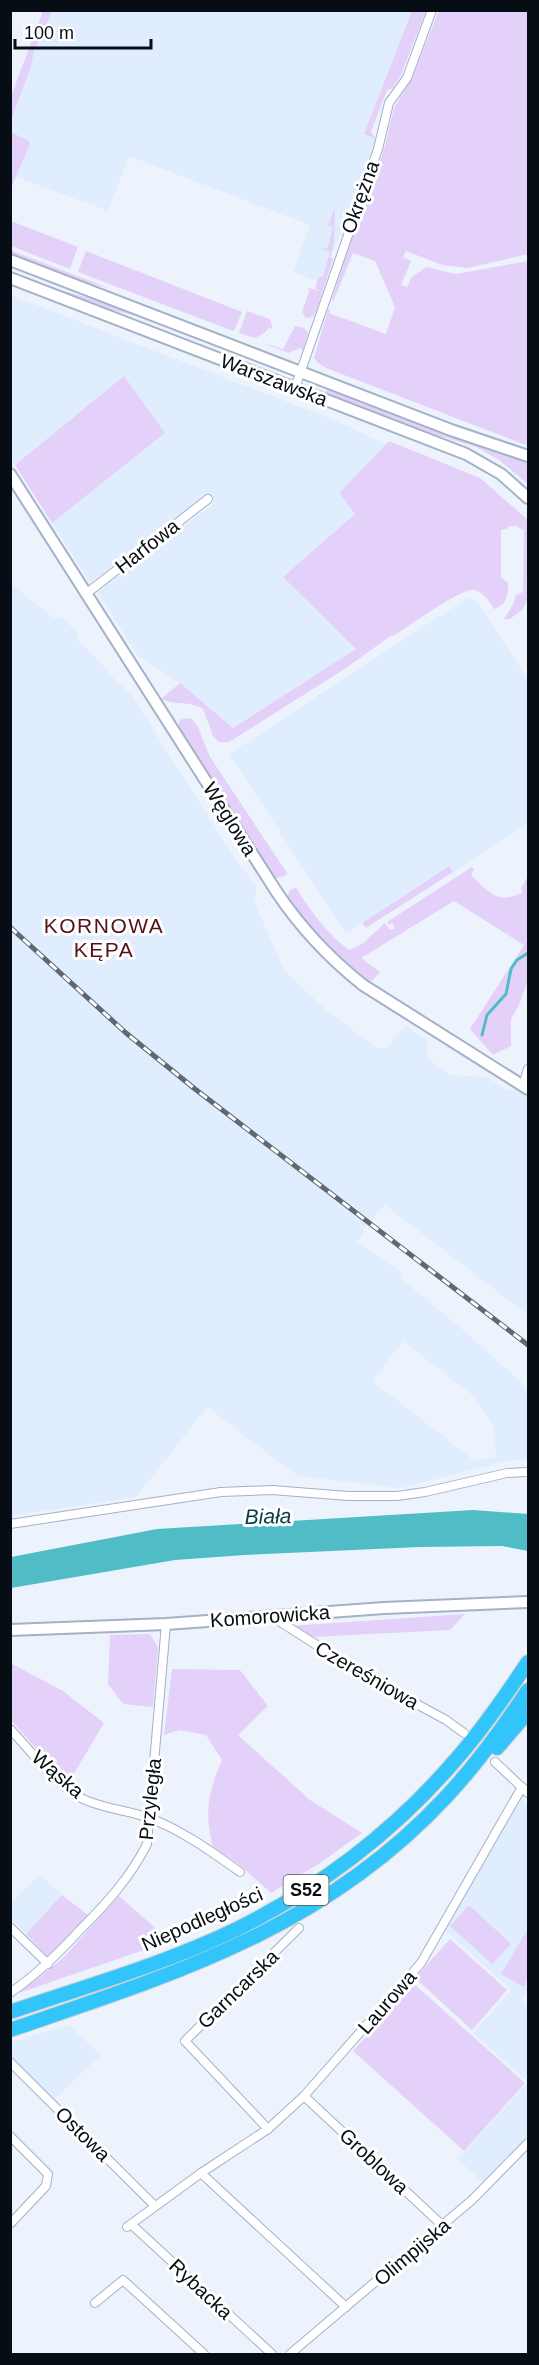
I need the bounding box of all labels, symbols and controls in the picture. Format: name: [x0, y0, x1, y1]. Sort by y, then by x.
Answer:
scale bar: [15, 12, 152, 50]
text: 100 m: [24, 23, 74, 43]
street label: Okrężna: [337, 157, 384, 236]
street label: Warszawska: [217, 350, 331, 411]
street label: Harfowa: [111, 514, 184, 578]
street label: Węglowa: [199, 778, 262, 860]
district label: KORNOWA KĘPA: [44, 914, 164, 961]
water label: Biała: [244, 1504, 292, 1528]
street label: Komorowicka: [209, 1601, 332, 1631]
street label: Czereśniowa: [311, 1637, 423, 1714]
street label: Wąska: [28, 1746, 89, 1803]
street label: Przyległa: [135, 1756, 165, 1841]
road number: S52: [284, 1875, 328, 1905]
street label: Niepodległości: [138, 1882, 266, 1956]
street label: Garncarska: [193, 1945, 283, 2033]
street label: Laurowa: [354, 1965, 421, 2038]
street label: Ostowa: [51, 2102, 115, 2166]
street label: Groblowa: [335, 2124, 413, 2199]
street label: Olimpijska: [370, 2213, 455, 2290]
street label: Rybacka: [165, 2254, 238, 2324]

